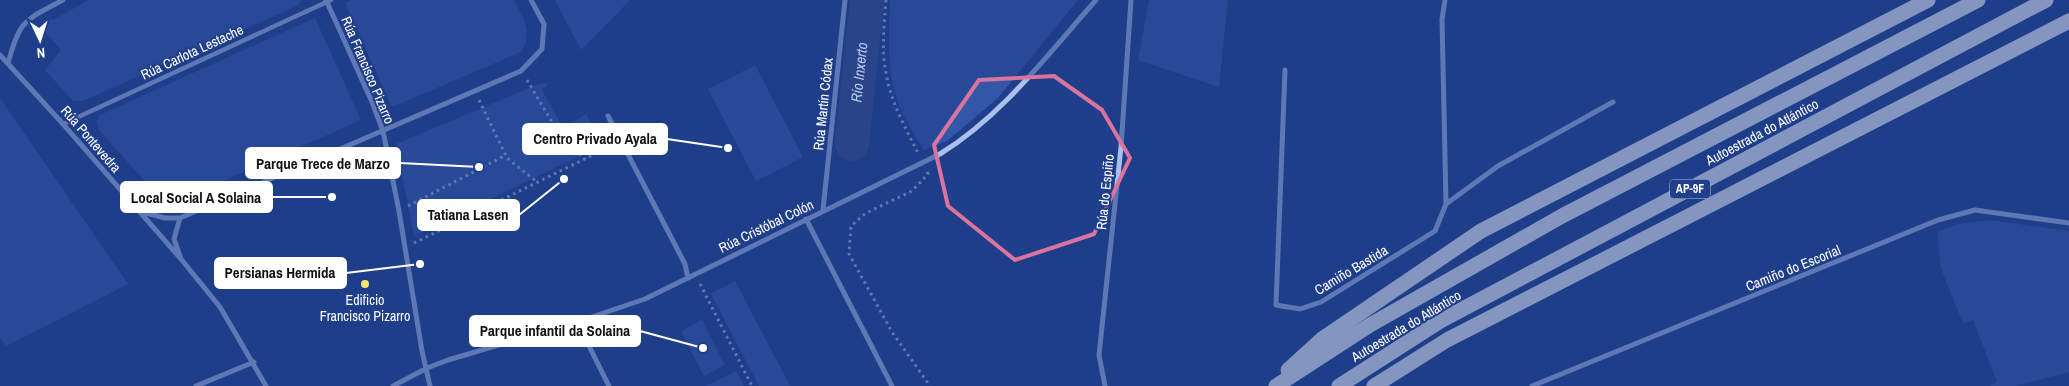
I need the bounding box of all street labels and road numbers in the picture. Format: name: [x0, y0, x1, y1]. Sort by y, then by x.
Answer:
street label: Rúa Francisco Pizarro: [337, 14, 399, 126]
street label: Rúa Carlota Lestache: [138, 20, 246, 84]
street label: Rúa Martín Códax: [809, 56, 837, 151]
street label: Autoestrada do Atlántico: [1702, 95, 1821, 170]
street label: Rúa Pontevedra: [57, 102, 125, 177]
street label: Rúa do Espiño: [1092, 153, 1118, 231]
road number: AP-9F: [1670, 180, 1710, 198]
street label: Rúa Cristóbal Colón: [716, 195, 816, 257]
street label: Camiño Bastida: [1311, 241, 1391, 299]
street label: Camiño do Escorial: [1743, 241, 1843, 295]
street label: Autoestrada do Atlántico: [1347, 286, 1464, 366]

